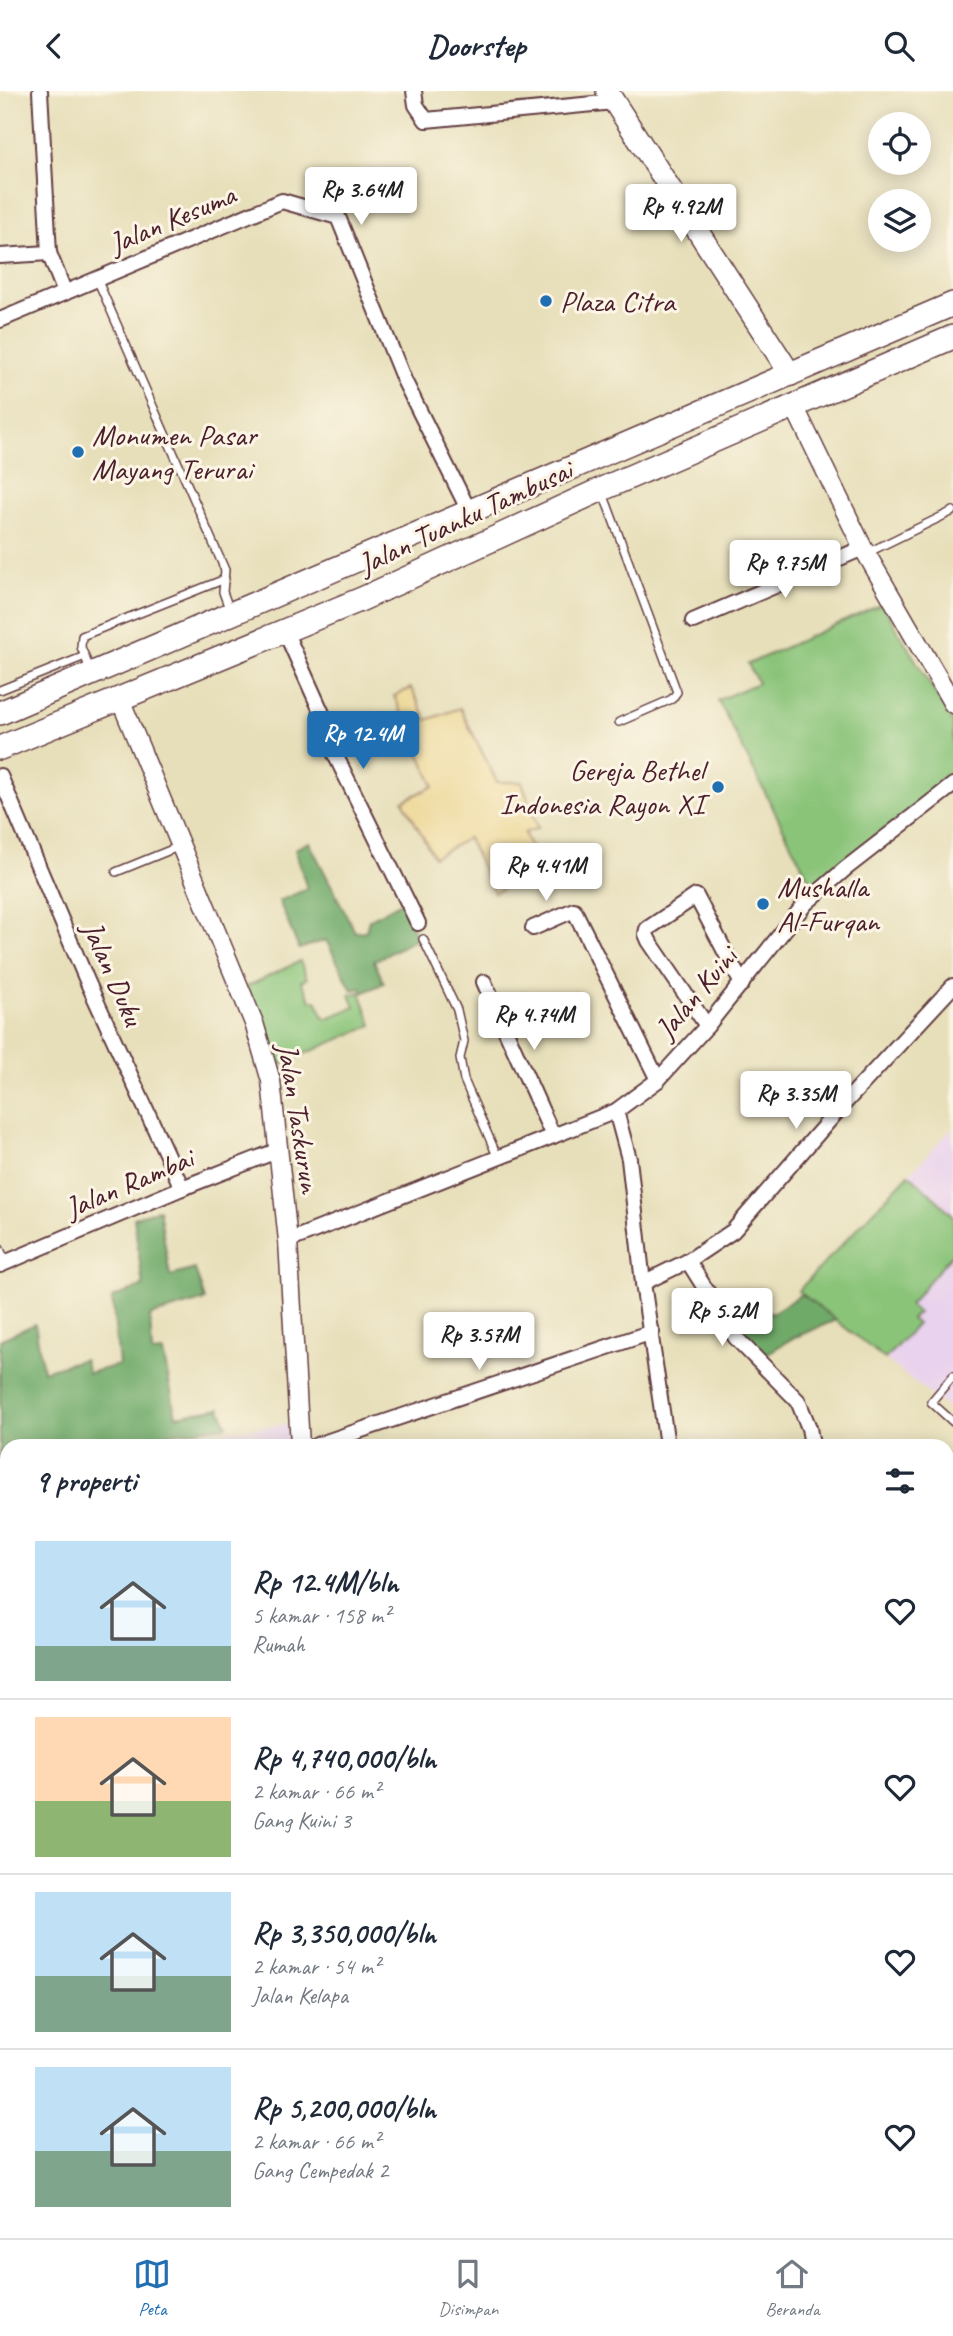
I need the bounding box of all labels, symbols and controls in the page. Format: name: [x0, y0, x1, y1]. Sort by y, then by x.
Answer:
text: Doorstep: [427, 25, 526, 66]
icon: back: [35, 27, 73, 65]
icon: search: [880, 27, 918, 65]
map controls: [868, 112, 931, 252]
button: locate: [868, 112, 931, 175]
pin: Rp 3.64M: [289, 167, 433, 227]
street label: Jalan Kesuma: [101, 175, 243, 263]
text: Rp 3.64M: [321, 175, 401, 204]
pin: Rp 4.92M: [609, 185, 753, 244]
button: layers: [868, 189, 931, 252]
text: Rp 4.92M: [641, 192, 721, 221]
place label: Plaza Citra: [560, 282, 677, 320]
marker: Plaza Citra: [538, 293, 554, 309]
place label: Monumen Pasar Mayang Terurai: [92, 416, 259, 488]
marker: Monumen Pasar Mayang Terurai: [70, 444, 86, 460]
street label: Jalan Tuanku Tambusai: [350, 449, 581, 584]
pin: Rp 9.75M: [713, 540, 857, 600]
text: Rp 9.75M: [746, 548, 824, 577]
pin: Rp 12.4M: [291, 711, 435, 771]
text: Rp 12.4M: [323, 719, 403, 748]
place label: Gereja Bethel Indonesia Rayon XI: [500, 751, 711, 823]
marker: Gereja Bethel Indonesia Rayon XI: [710, 779, 726, 795]
pin: Rp 4.41M: [474, 843, 618, 903]
text: Rp 4.41M: [506, 851, 586, 880]
place label: Mushalla Al-Furqan: [777, 868, 880, 940]
marker: Mushalla Al-Furqan: [755, 896, 771, 912]
street label: Jalan Duku: [72, 913, 154, 1033]
street label: Jalan Kuini: [645, 936, 748, 1048]
pin: Rp 4.74M: [462, 993, 606, 1052]
text: Rp 4.74M: [494, 1000, 574, 1029]
street label: Jalan Taskurun: [268, 1039, 330, 1197]
pin: Rp 3.35M: [724, 1072, 868, 1131]
text: Rp 3.35M: [756, 1079, 836, 1108]
street label: Jalan Rambai: [57, 1138, 202, 1228]
pin: Rp 5.2M: [657, 1289, 787, 1348]
text: Rp 5.2M: [688, 1296, 756, 1325]
pin: Rp 3.57M: [407, 1313, 551, 1372]
text: Rp 3.57M: [439, 1320, 519, 1349]
text: 9 properti: [35, 1462, 136, 1500]
icon: filters: [881, 1462, 919, 1500]
text: Rp 12.4M/bln: [252, 1563, 398, 1601]
icon: home: [91, 1569, 175, 1653]
icon: heart: [881, 1592, 919, 1630]
text: 5 kamar · 158 m²: [252, 1601, 390, 1630]
text: Rumah: [252, 1630, 305, 1659]
text: Rp 4,740,000/bln: [252, 1739, 436, 1777]
icon: home: [91, 1745, 175, 1829]
icon: heart: [881, 1768, 919, 1806]
text: 2 kamar · 66 m²: [252, 1777, 380, 1806]
text: Gang Kuini 3: [252, 1806, 351, 1835]
text: Rp 3,350,000/bln: [252, 1914, 436, 1952]
icon: home: [91, 1920, 175, 2004]
icon: heart: [881, 1943, 919, 1981]
text: 2 kamar · 54 m²: [252, 1952, 380, 1981]
text: Jalan Kelapa: [252, 1981, 348, 2010]
text: Rp 5,200,000/bln: [252, 2089, 436, 2127]
icon: home: [91, 2095, 175, 2179]
icon: heart: [881, 2118, 919, 2156]
text: 2 kamar · 66 m²: [252, 2127, 380, 2156]
text: Gang Cempedak 2: [252, 2156, 388, 2185]
tab: Peta: [133, 2255, 171, 2321]
tab: Disimpan: [438, 2255, 498, 2321]
tab: Beranda: [765, 2255, 820, 2321]

